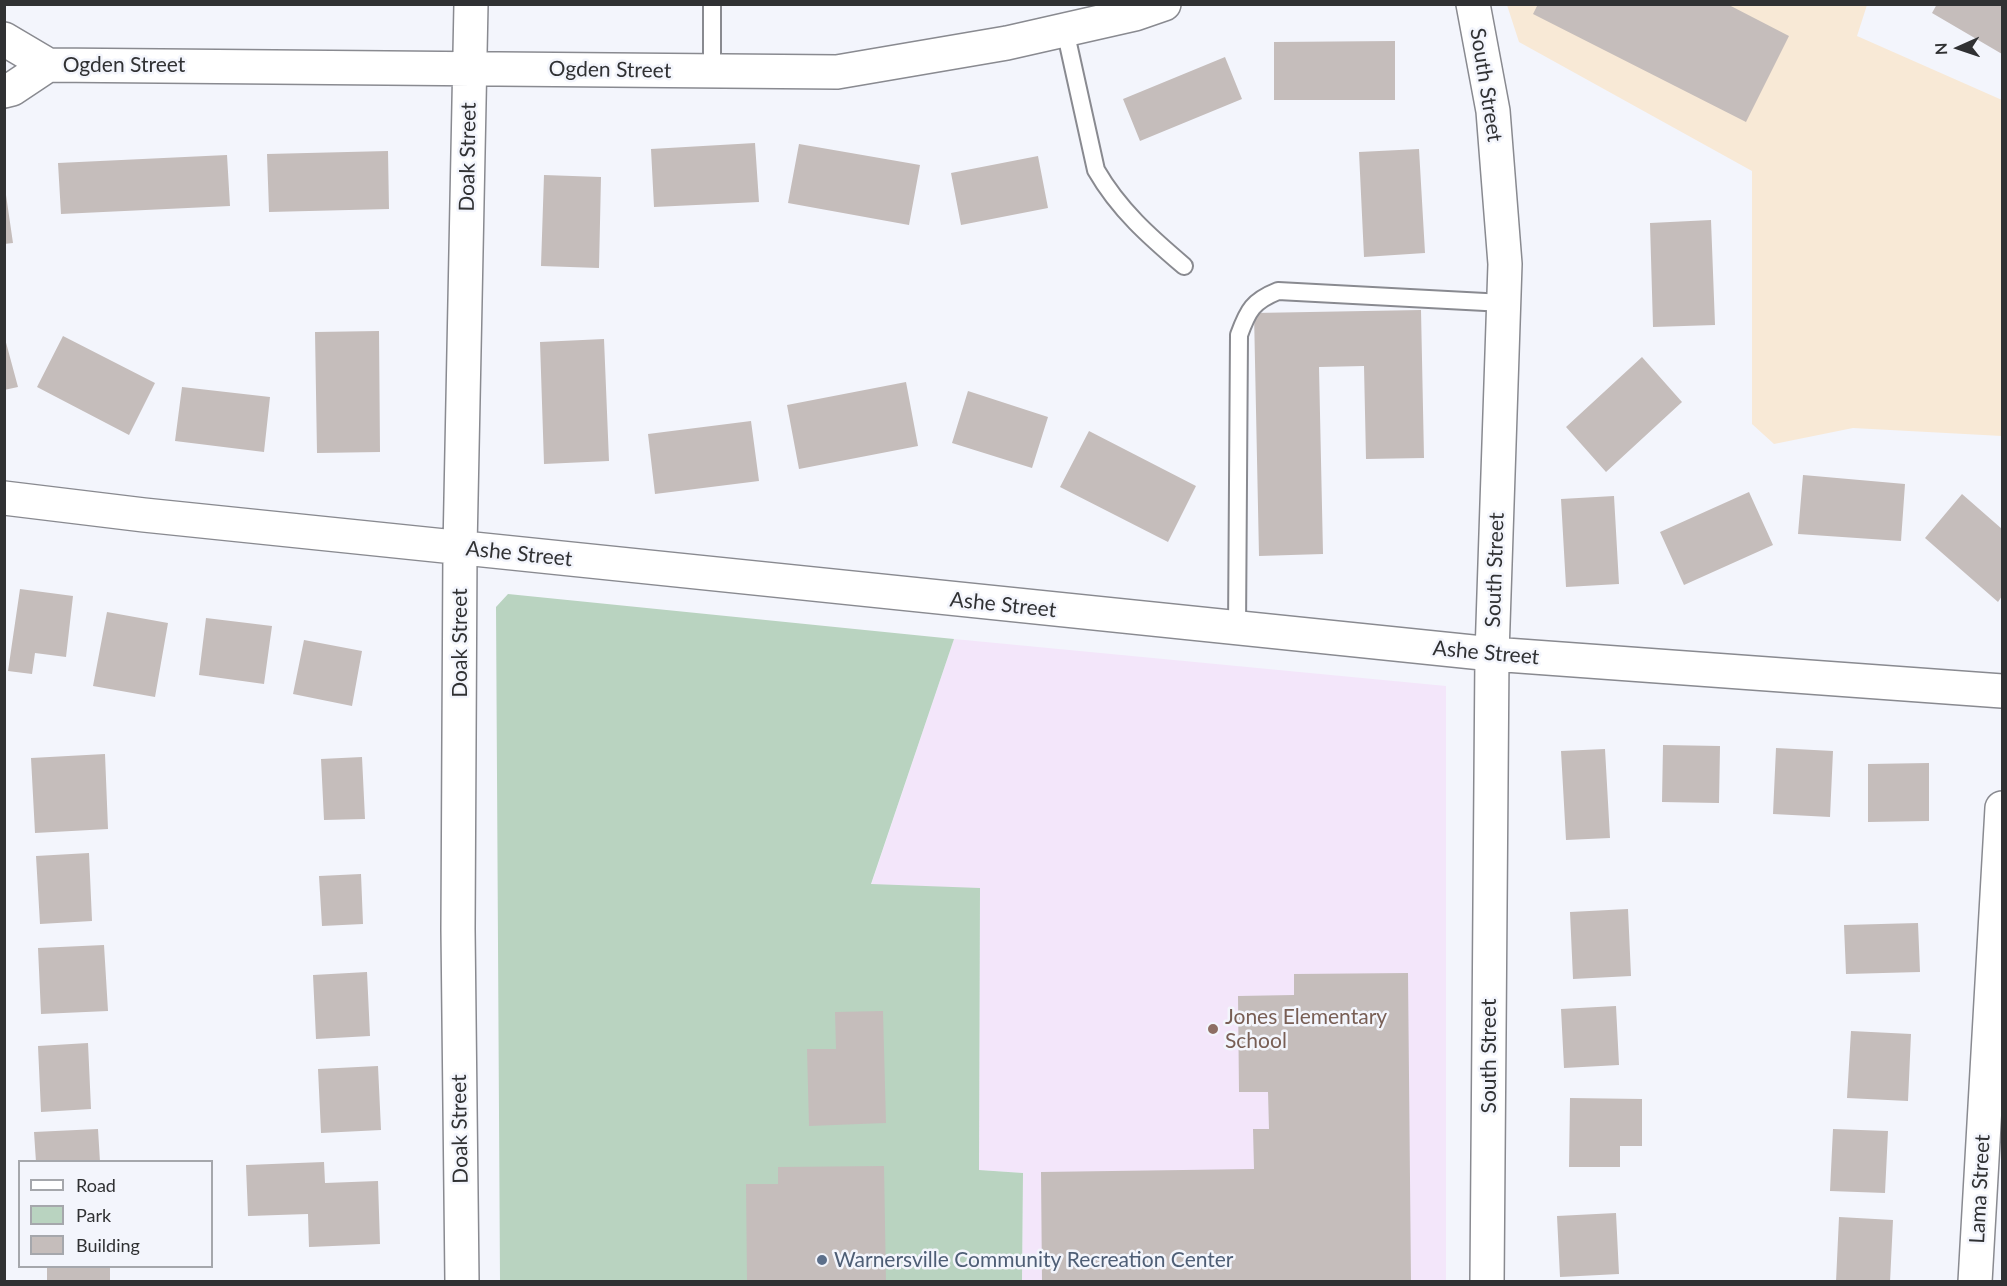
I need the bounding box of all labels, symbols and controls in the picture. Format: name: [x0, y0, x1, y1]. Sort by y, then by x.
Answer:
north arrow: [1929, 18, 1989, 78]
street label: South Street: [1465, 26, 1507, 144]
text: N: [1931, 42, 1950, 56]
street label: Ogden Street: [63, 52, 185, 78]
street label: Ogden Street: [549, 56, 671, 84]
street label: Doak Street: [454, 102, 482, 212]
street label: South Street: [1480, 512, 1510, 628]
street label: Ashe Street: [465, 536, 573, 572]
street label: Ashe Street: [949, 587, 1057, 623]
street label: Doak Street: [447, 588, 473, 698]
street label: Ashe Street: [1432, 636, 1540, 670]
street label: South Street: [1476, 999, 1502, 1113]
place label: Jones Elementary School: [1225, 1004, 1387, 1054]
marker: Jones Elementary School: [1206, 1022, 1220, 1036]
street label: Doak Street: [446, 1074, 474, 1184]
street label: Lama Street: [1965, 1134, 1995, 1244]
legend: [18, 1160, 213, 1268]
text: Road: [76, 1174, 116, 1196]
text: Park: [76, 1204, 111, 1226]
text: Building: [76, 1234, 140, 1256]
place label: Warnersville Community Recreation Center: [834, 1247, 1233, 1273]
marker: Warnersville Community Recreation Center: [815, 1253, 829, 1267]

